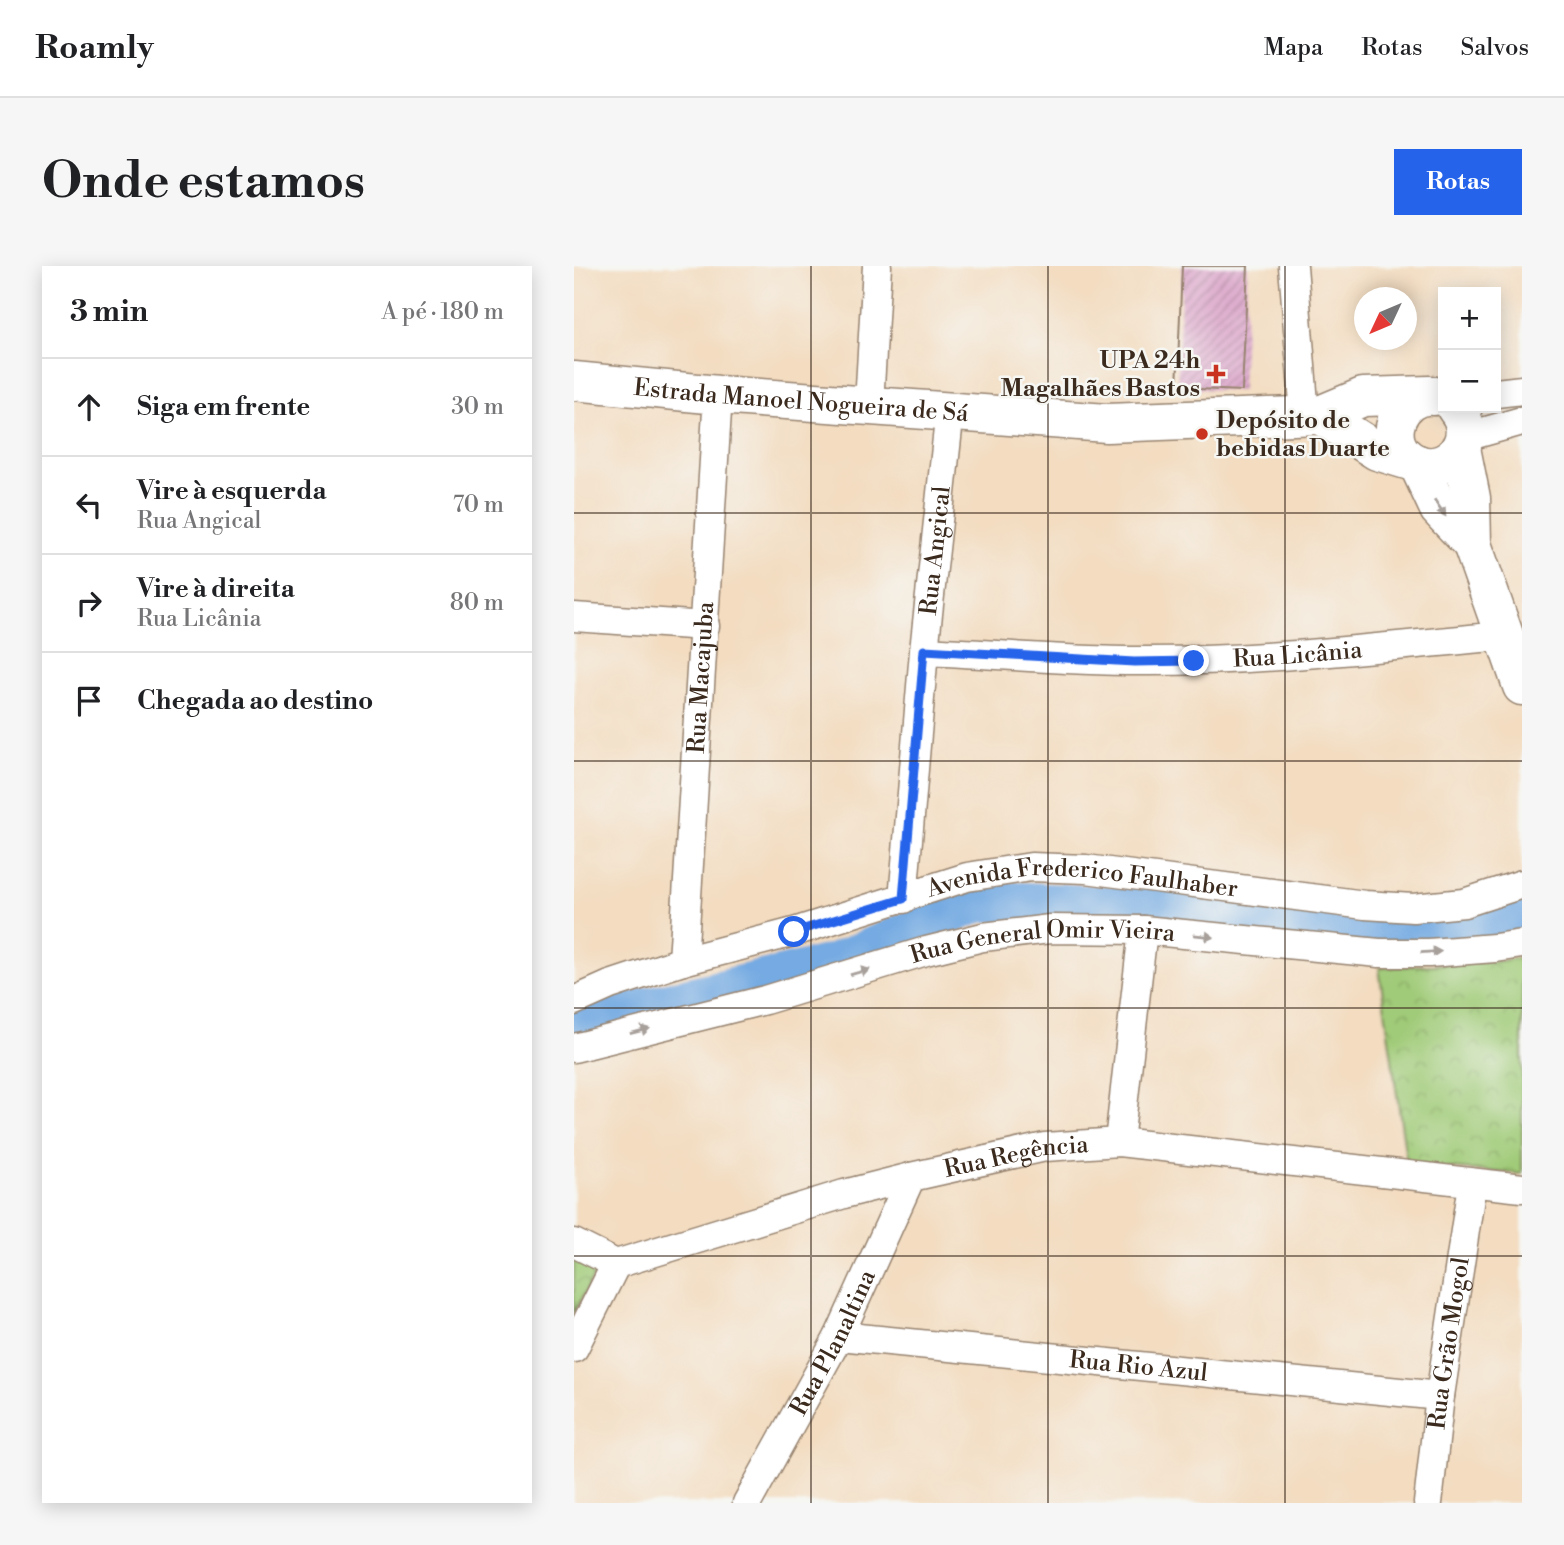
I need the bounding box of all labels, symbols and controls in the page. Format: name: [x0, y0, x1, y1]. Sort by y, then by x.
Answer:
text: Roamly: [35, 28, 154, 69]
text: Mapa: [1264, 33, 1323, 63]
text: Rotas: [1361, 33, 1422, 63]
text: Salvos: [1460, 33, 1529, 63]
button: Rotas: [1394, 149, 1522, 215]
text: Onde estamos: [42, 152, 365, 213]
north arrow: [1354, 287, 1417, 350]
map controls: [1438, 287, 1501, 413]
button: +: [1438, 287, 1501, 350]
text: 3 min: [70, 293, 148, 331]
text: A pé · 180 m: [382, 298, 504, 326]
place label: UPA 24h Magalhães Bastos: [1000, 346, 1200, 404]
button: −: [1438, 350, 1501, 413]
marker: UPA 24h Magalhães Bastos: [1206, 364, 1226, 384]
street label: Estrada Manoel Nogueira de Sá: [632, 373, 970, 429]
icon: ahead: [70, 388, 108, 426]
text: Siga em frente: [137, 391, 310, 423]
text: 30 m: [451, 393, 504, 421]
place label: Depósito de bebidas Duarte: [1216, 406, 1390, 464]
marker: Depósito de bebidas Duarte: [1194, 426, 1210, 442]
text: Vire à esquerda: [137, 475, 327, 507]
street label: Rua Angical: [914, 484, 958, 617]
icon: left: [70, 486, 108, 524]
text: 70 m: [453, 491, 504, 519]
one-way arrow: [1434, 498, 1447, 517]
text: Rua Angical: [137, 507, 261, 535]
text: Vire à direita: [137, 573, 295, 605]
icon: right: [70, 584, 108, 622]
text: 80 m: [450, 589, 504, 617]
street label: Rua Macajuba: [682, 600, 721, 755]
text: Rua Licânia: [137, 605, 261, 633]
street label: Rua Licânia: [1232, 635, 1365, 675]
route end: [1178, 645, 1209, 676]
icon: arrive: [70, 682, 108, 720]
text: Chegada ao destino: [137, 685, 373, 717]
street label: Avenida Frederico Faulhaber: [922, 853, 1240, 905]
street label: Rua General Omir Vieira: [907, 915, 1177, 971]
route start: [778, 916, 809, 947]
one-way arrow: [1193, 931, 1215, 942]
one-way arrow: [1420, 947, 1442, 958]
one-way arrow: [849, 967, 870, 977]
one-way arrow: [629, 1025, 651, 1036]
street label: Rua Regência: [941, 1130, 1090, 1185]
street label: Rua Grão Mogol: [1422, 1255, 1477, 1431]
street label: Rua Planaltina: [784, 1265, 883, 1421]
street label: Rua Rio Azul: [1068, 1345, 1209, 1389]

